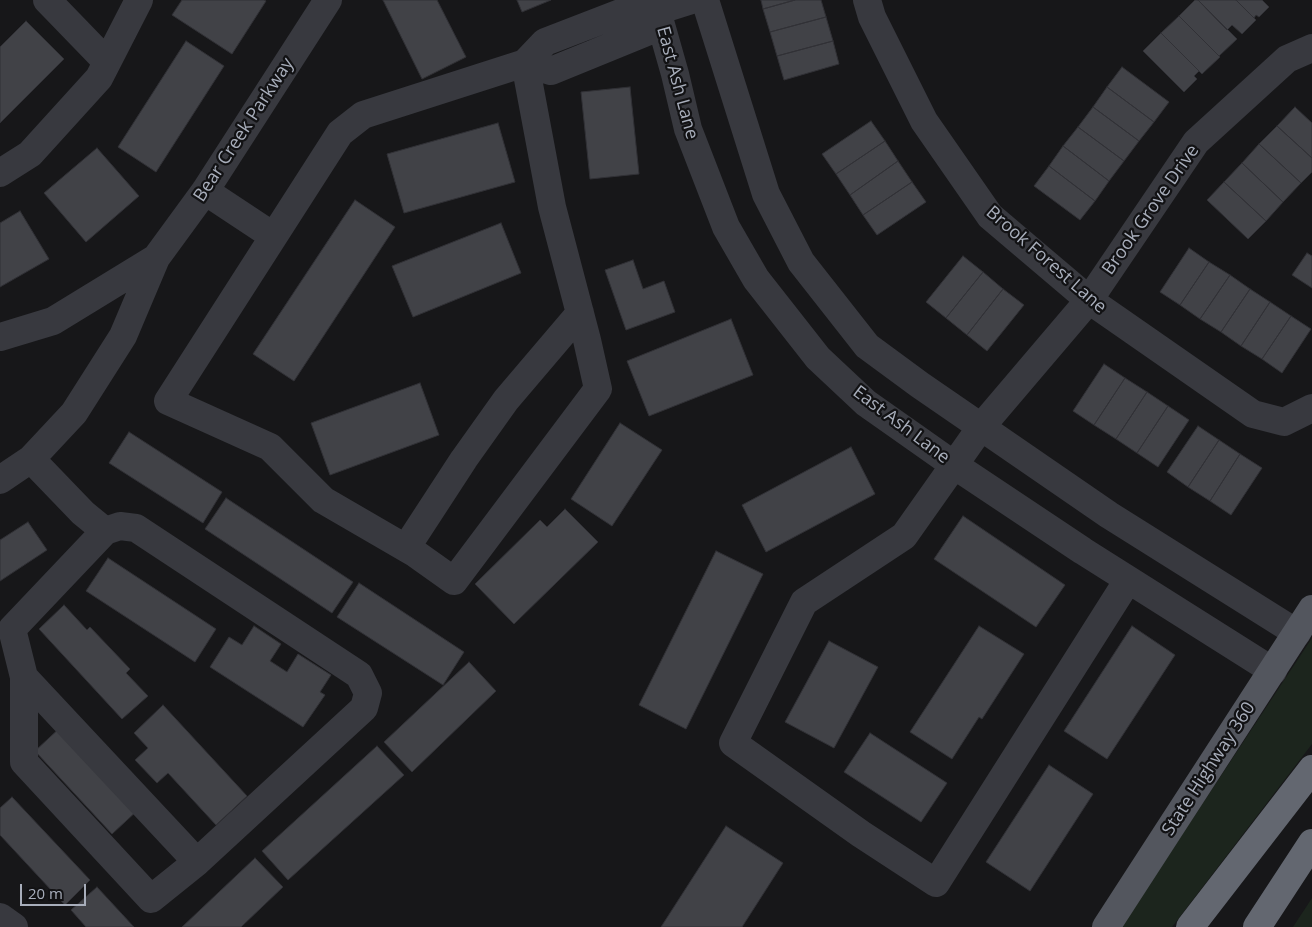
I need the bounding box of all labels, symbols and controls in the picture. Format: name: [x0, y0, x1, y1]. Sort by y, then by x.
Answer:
street label: East Ash Lane: [652, 24, 702, 142]
street label: Bear Creek Parkway: [189, 54, 299, 206]
street label: Brook Grove Drive: [1098, 141, 1204, 279]
street label: Brook Forest Lane: [981, 202, 1111, 318]
street label: East Ash Lane: [848, 382, 954, 468]
street label: State Highway 360: [1158, 698, 1260, 840]
scale bar: [22, 874, 89, 906]
text: 20 m: [28, 883, 63, 903]

